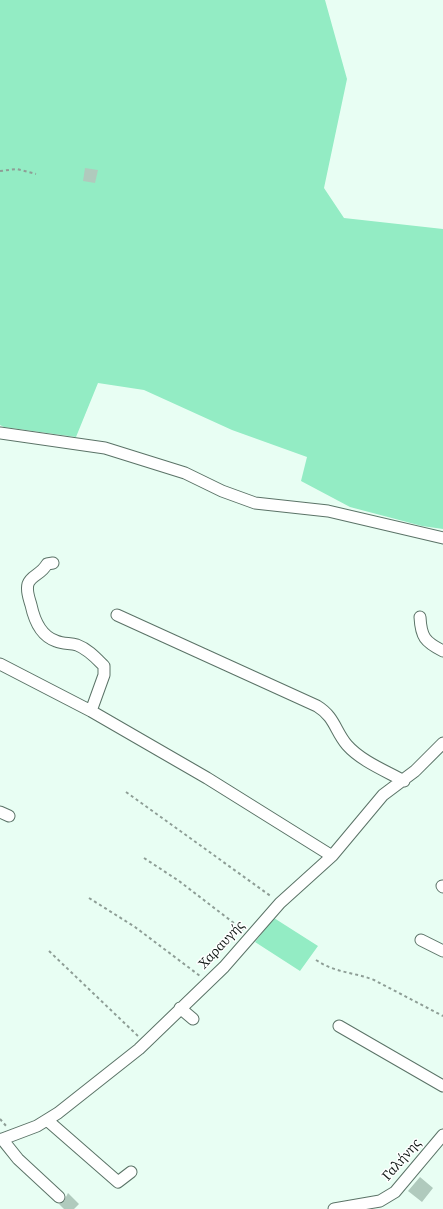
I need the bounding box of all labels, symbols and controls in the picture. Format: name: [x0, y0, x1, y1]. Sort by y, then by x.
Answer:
street label: Χαραυγής: [195, 917, 249, 973]
street label: Γαλήνης: [379, 1135, 425, 1185]

